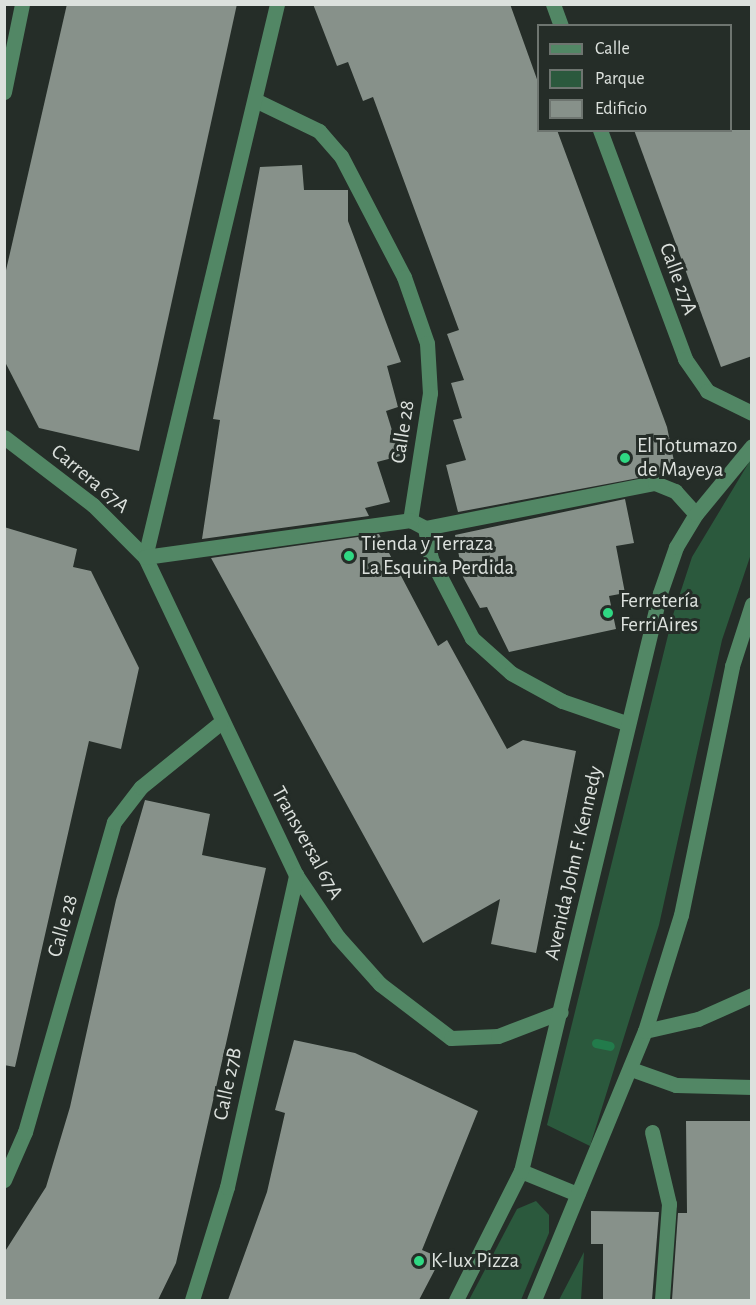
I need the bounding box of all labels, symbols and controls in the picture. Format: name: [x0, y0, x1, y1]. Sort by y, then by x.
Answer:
legend: [537, 24, 732, 132]
text: Calle: [595, 40, 630, 58]
text: Parque: [595, 70, 644, 88]
text: Edificio: [595, 100, 647, 118]
street label: Calle 27A: [653, 240, 703, 318]
street label: Calle 28: [386, 399, 420, 465]
place label: El Totumazo de Mayeya: [637, 433, 737, 483]
street label: Carrera 67A: [46, 439, 134, 519]
marker: El Totumazo de Mayeya: [618, 451, 632, 465]
place label: Tienda y Terraza La Esquina Perdida: [361, 531, 514, 581]
marker: Tienda y Terraza La Esquina Perdida: [342, 549, 356, 563]
place label: Ferretería FerriAires: [620, 588, 699, 638]
marker: Ferretería FerriAires: [601, 606, 615, 620]
street label: Avenida John F. Kennedy: [539, 764, 609, 962]
street label: Transversal 67A: [266, 782, 348, 904]
street label: Calle 28: [42, 892, 84, 960]
street label: Calle 27B: [208, 1045, 248, 1123]
place label: K-lux Pizza: [431, 1248, 519, 1274]
marker: K-lux Pizza: [412, 1254, 426, 1268]

